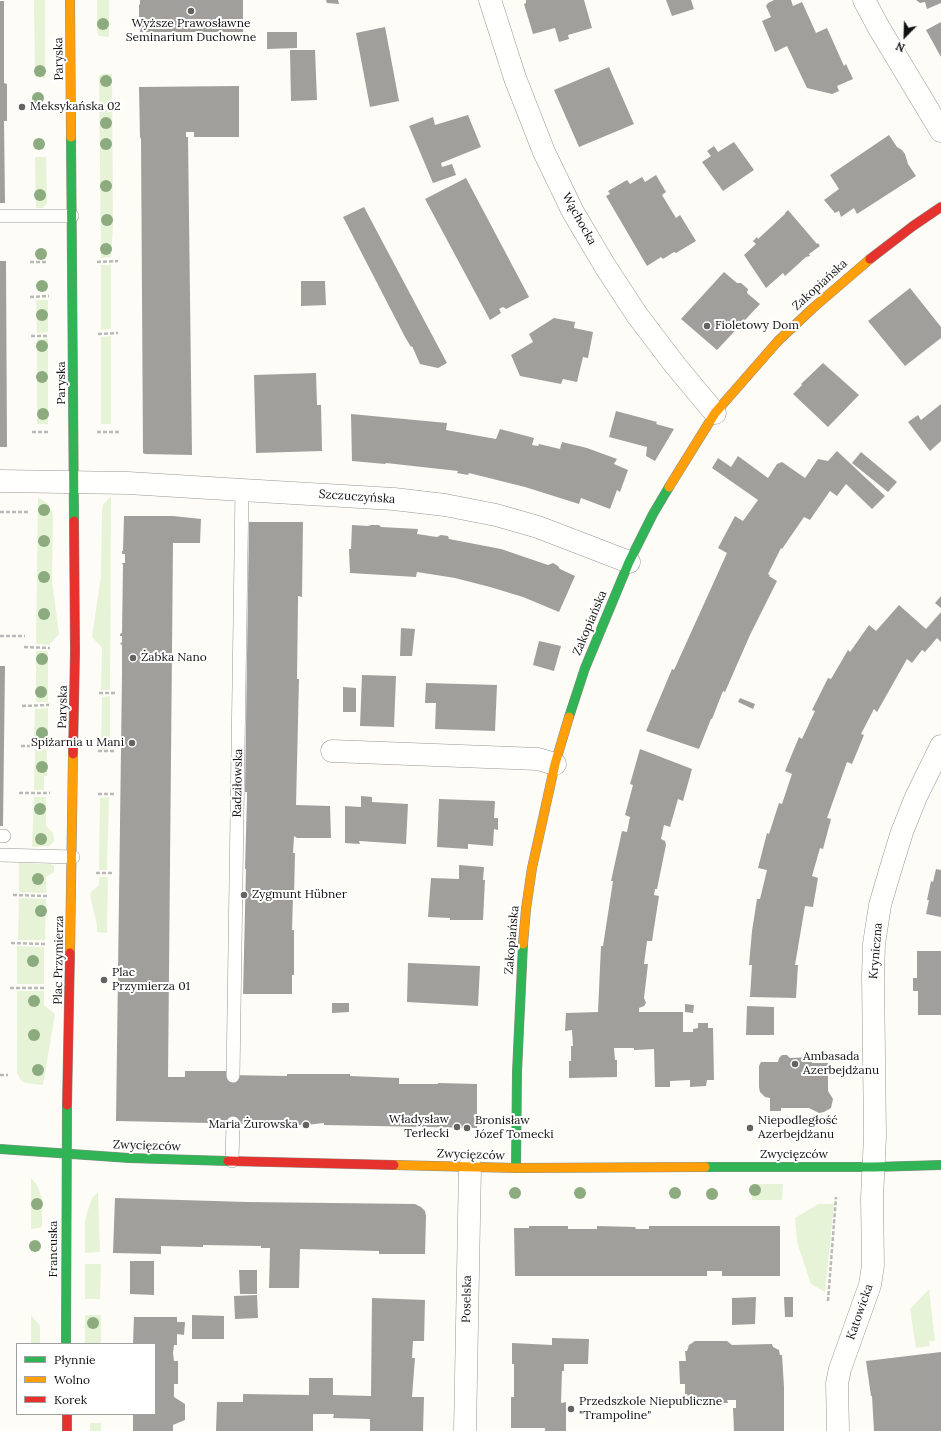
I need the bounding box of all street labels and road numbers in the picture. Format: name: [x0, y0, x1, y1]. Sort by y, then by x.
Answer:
street label: Paryska: [51, 37, 67, 81]
street label: Wąchocka: [559, 190, 599, 248]
street label: Zakopiańska: [790, 257, 850, 313]
street label: Paryska: [55, 361, 69, 405]
street label: Szczuczyńska: [318, 487, 396, 507]
street label: Zakopiańska: [570, 588, 610, 658]
street label: Paryska: [55, 685, 71, 729]
street label: Radziłowska: [230, 749, 246, 817]
street label: Zakopiańska: [502, 905, 522, 975]
street label: Plac Przymierza: [51, 915, 67, 1005]
street label: Kryniczna: [866, 922, 886, 980]
street label: Zwycięzców: [113, 1138, 181, 1154]
street label: Zwycięzców: [437, 1147, 505, 1163]
street label: Zwycięzców: [760, 1148, 828, 1162]
street label: Francuska: [47, 1221, 61, 1277]
street label: Poselska: [459, 1275, 475, 1323]
street label: Katowicka: [844, 1282, 876, 1342]

